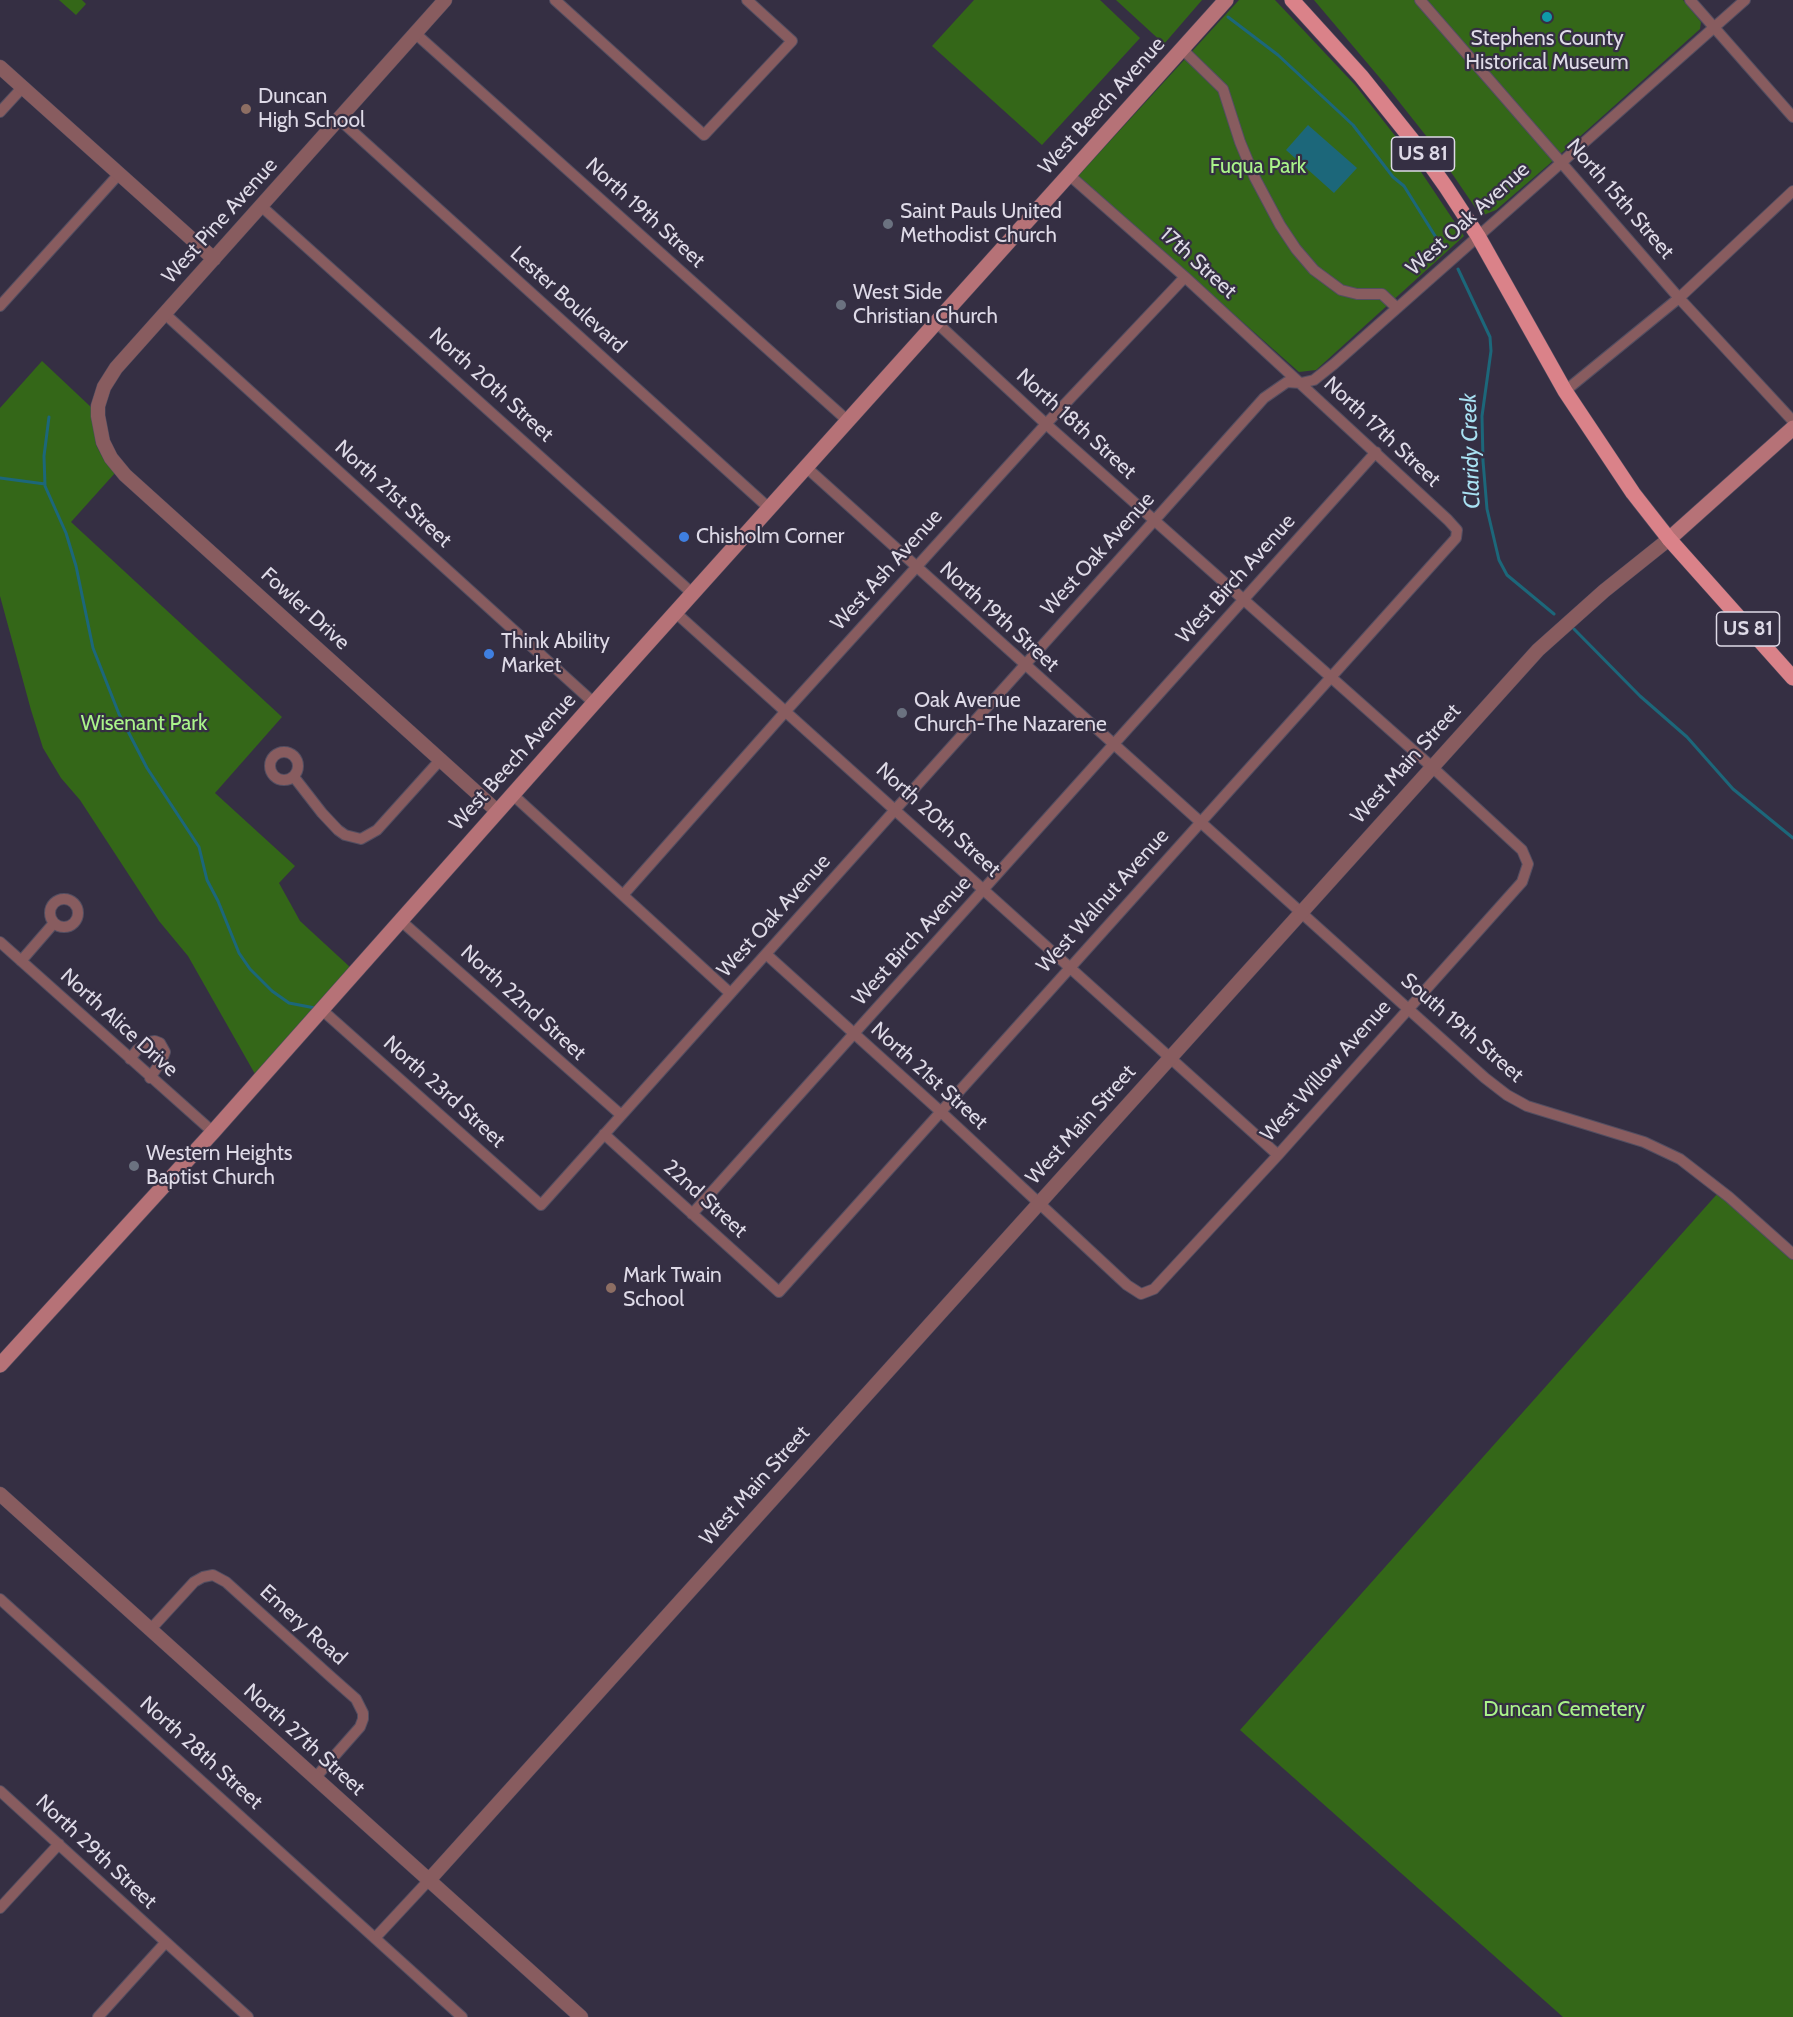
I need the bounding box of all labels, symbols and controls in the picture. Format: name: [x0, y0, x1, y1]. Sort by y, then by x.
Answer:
marker: Stephens County Historical Museum: [1540, 10, 1554, 24]
place label: Stephens County Historical Museum: [1465, 26, 1629, 76]
street label: West Beech Avenue: [1034, 32, 1170, 180]
place label: Duncan High School: [258, 84, 365, 134]
marker: Duncan High School: [239, 102, 253, 116]
street label: North 15th Street: [1561, 134, 1679, 264]
road number: US 81: [1392, 137, 1454, 171]
street label: West Pine Avenue: [157, 153, 283, 289]
street label: North 19th Street: [580, 153, 710, 273]
park label: Fuqua Park: [1210, 154, 1306, 180]
street label: West Oak Avenue: [1401, 157, 1535, 281]
place label: Saint Pauls United Methodist Church: [900, 199, 1062, 249]
marker: Saint Pauls United Methodist Church: [881, 217, 895, 231]
street label: 17th Street: [1154, 222, 1242, 304]
street label: Lester Boulevard: [505, 241, 631, 359]
place label: West Side Christian Church: [853, 280, 998, 330]
marker: West Side Christian Church: [834, 298, 848, 312]
street label: North 20th Street: [424, 323, 558, 447]
street label: North 18th Street: [1011, 364, 1141, 484]
street label: North 17th Street: [1318, 371, 1446, 493]
water label: Claridy Creek: [1456, 393, 1486, 509]
street label: North 21st Street: [330, 435, 456, 553]
street label: West Oak Avenue: [1036, 487, 1160, 621]
street label: West Ash Avenue: [826, 504, 948, 636]
street label: West Birch Avenue: [1171, 509, 1301, 649]
place label: Chisholm Corner: [696, 524, 844, 550]
marker: Chisholm Corner: [677, 530, 691, 544]
street label: North 19th Street: [934, 557, 1064, 677]
street label: Fowler Drive: [255, 563, 355, 655]
road number: US 81: [1716, 612, 1780, 646]
place label: Think Ability Market: [501, 629, 610, 679]
marker: Think Ability Market: [482, 647, 496, 661]
street label: West Beech Avenue: [445, 688, 581, 836]
place label: Oak Avenue Church-The Nazarene: [914, 688, 1107, 738]
street label: West Main Street: [1346, 699, 1466, 829]
marker: Oak Avenue Church-The Nazarene: [895, 706, 909, 720]
park label: Wisenant Park: [81, 711, 207, 737]
street label: North 20th Street: [871, 758, 1005, 882]
street label: West Walnut Avenue: [1032, 824, 1174, 978]
street label: West Oak Avenue: [712, 849, 836, 983]
street label: West Birch Avenue: [847, 871, 977, 1011]
street label: North 22nd Street: [455, 940, 591, 1066]
street label: North Alice Drive: [55, 963, 183, 1083]
street label: South 19th Street: [1396, 968, 1528, 1088]
street label: West Willow Avenue: [1256, 995, 1396, 1147]
street label: North 21st Street: [866, 1017, 992, 1135]
street label: North 23rd Street: [378, 1031, 510, 1153]
street label: West Main Street: [1021, 1060, 1141, 1190]
place label: Western Heights Baptist Church: [146, 1141, 293, 1191]
street label: 22nd Street: [658, 1155, 752, 1243]
marker: Western Heights Baptist Church: [127, 1159, 141, 1173]
place label: Mark Twain School: [623, 1263, 722, 1313]
marker: Mark Twain School: [604, 1281, 618, 1295]
street label: West Main Street: [695, 1421, 815, 1551]
street label: Emery Road: [254, 1579, 352, 1671]
street label: North 27th Street: [238, 1679, 370, 1801]
street label: North 28th Street: [134, 1691, 268, 1815]
park label: Duncan Cemetery: [1483, 1697, 1645, 1723]
street label: North 29th Street: [30, 1790, 162, 1914]

